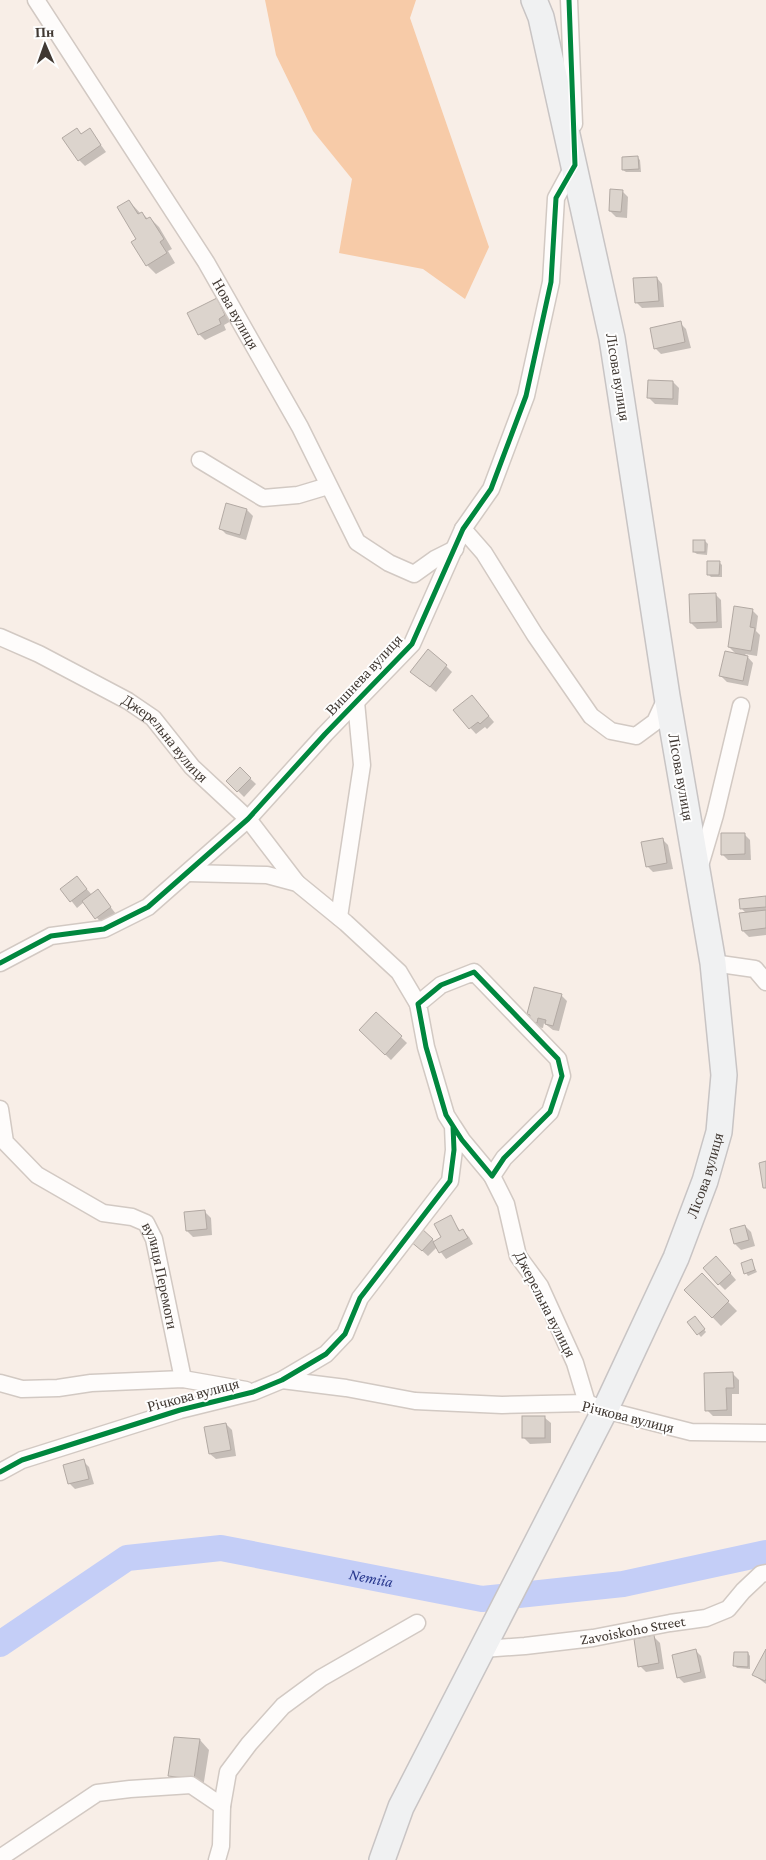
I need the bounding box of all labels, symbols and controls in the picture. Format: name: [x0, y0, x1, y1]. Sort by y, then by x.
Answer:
north arrow: [20, 20, 70, 70]
text: Пн: [35, 24, 54, 40]
street label: Нова вулиця: [209, 276, 262, 352]
street label: Лісова вулиця: [603, 332, 633, 422]
street label: Вишнева вулиця: [323, 631, 406, 719]
street label: Джерельна вулиця: [119, 691, 211, 785]
street label: Лісова вулиця: [665, 732, 697, 822]
street label: Лісова вулиця: [684, 1131, 726, 1220]
street label: вулиця Перемоги: [139, 1220, 180, 1331]
street label: Джерельна вулиця: [511, 1248, 579, 1360]
street label: Річкова вулиця: [145, 1375, 241, 1415]
street label: Річкова вулиця: [580, 1398, 676, 1436]
water label: Nemiia: [348, 1565, 395, 1590]
street label: Zavoiskoho Street: [579, 1613, 687, 1647]

